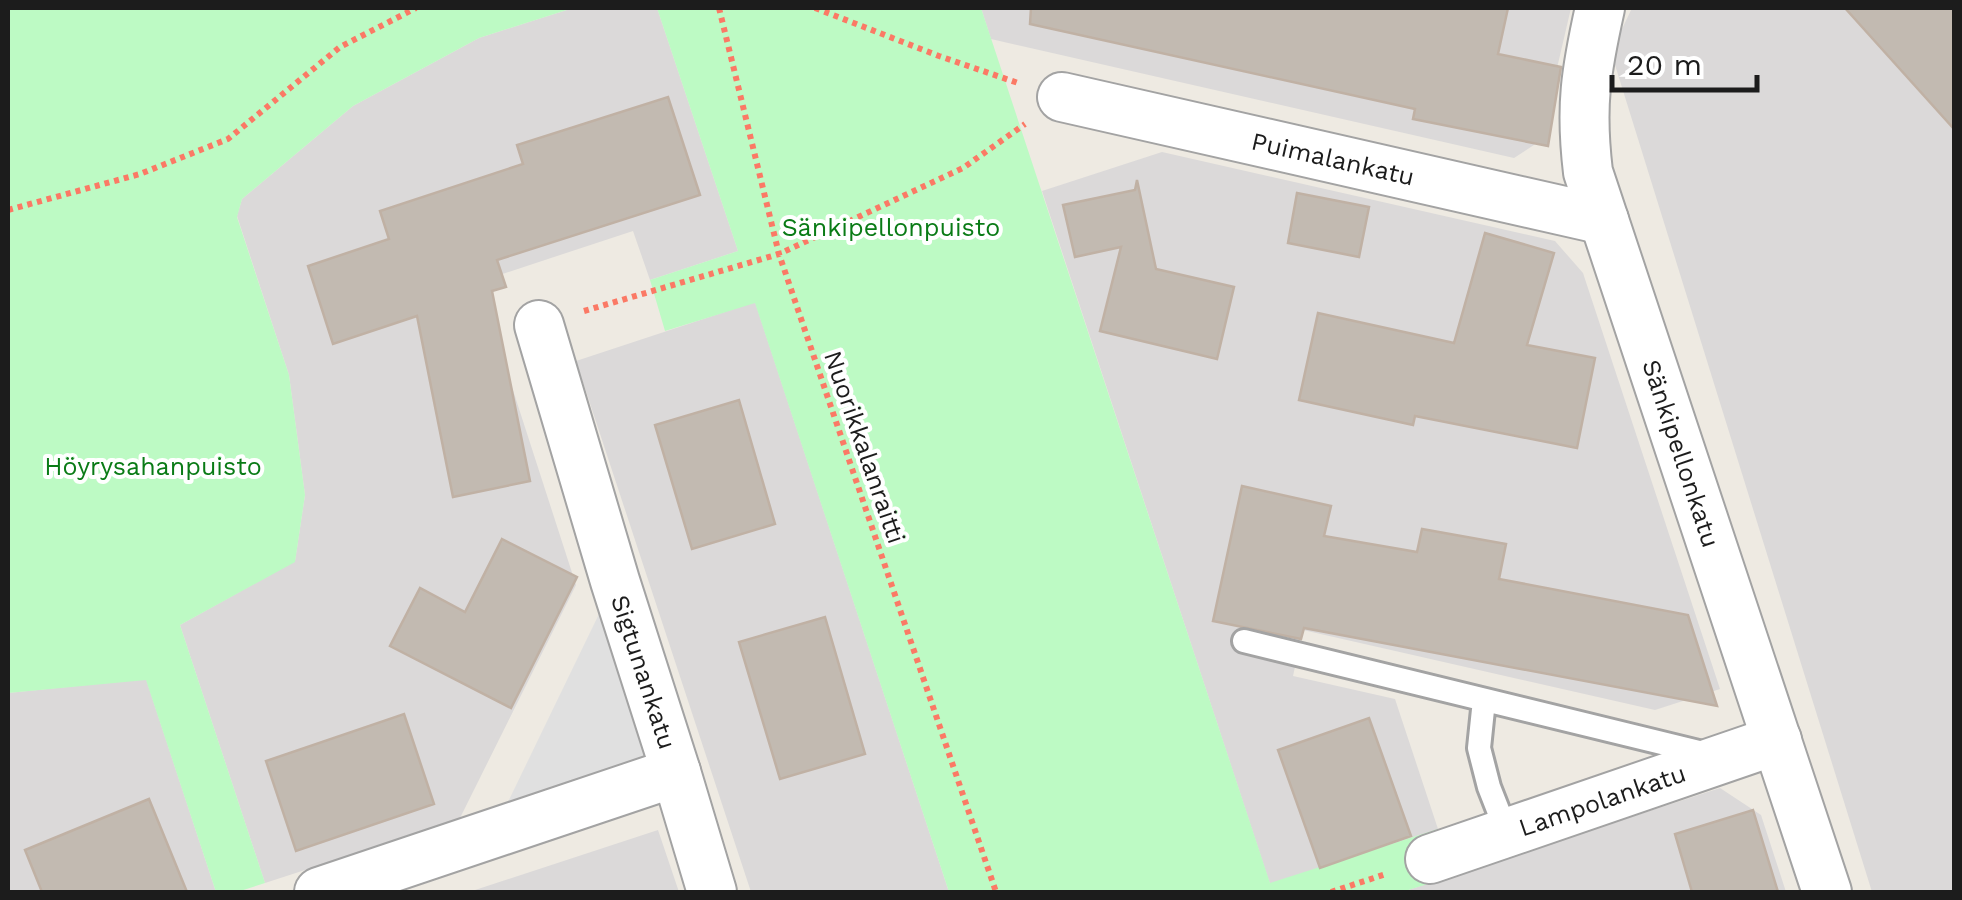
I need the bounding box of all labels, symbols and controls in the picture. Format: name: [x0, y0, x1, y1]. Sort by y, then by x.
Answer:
scale bar: [1612, 30, 1757, 92]
text: 20 m: [1627, 47, 1702, 82]
street label: Puimalankatu: [1249, 126, 1417, 192]
park label: Sänkipellonpuisto: [782, 213, 1000, 242]
street label: Nuorikkalanraitti: [818, 347, 911, 547]
street label: Sänkipellonkatu: [1636, 356, 1726, 551]
park label: Höyrysahanpuisto: [44, 452, 262, 481]
street label: Sigtunankatu: [605, 591, 682, 753]
street label: Lampolankatu: [1515, 758, 1690, 842]

